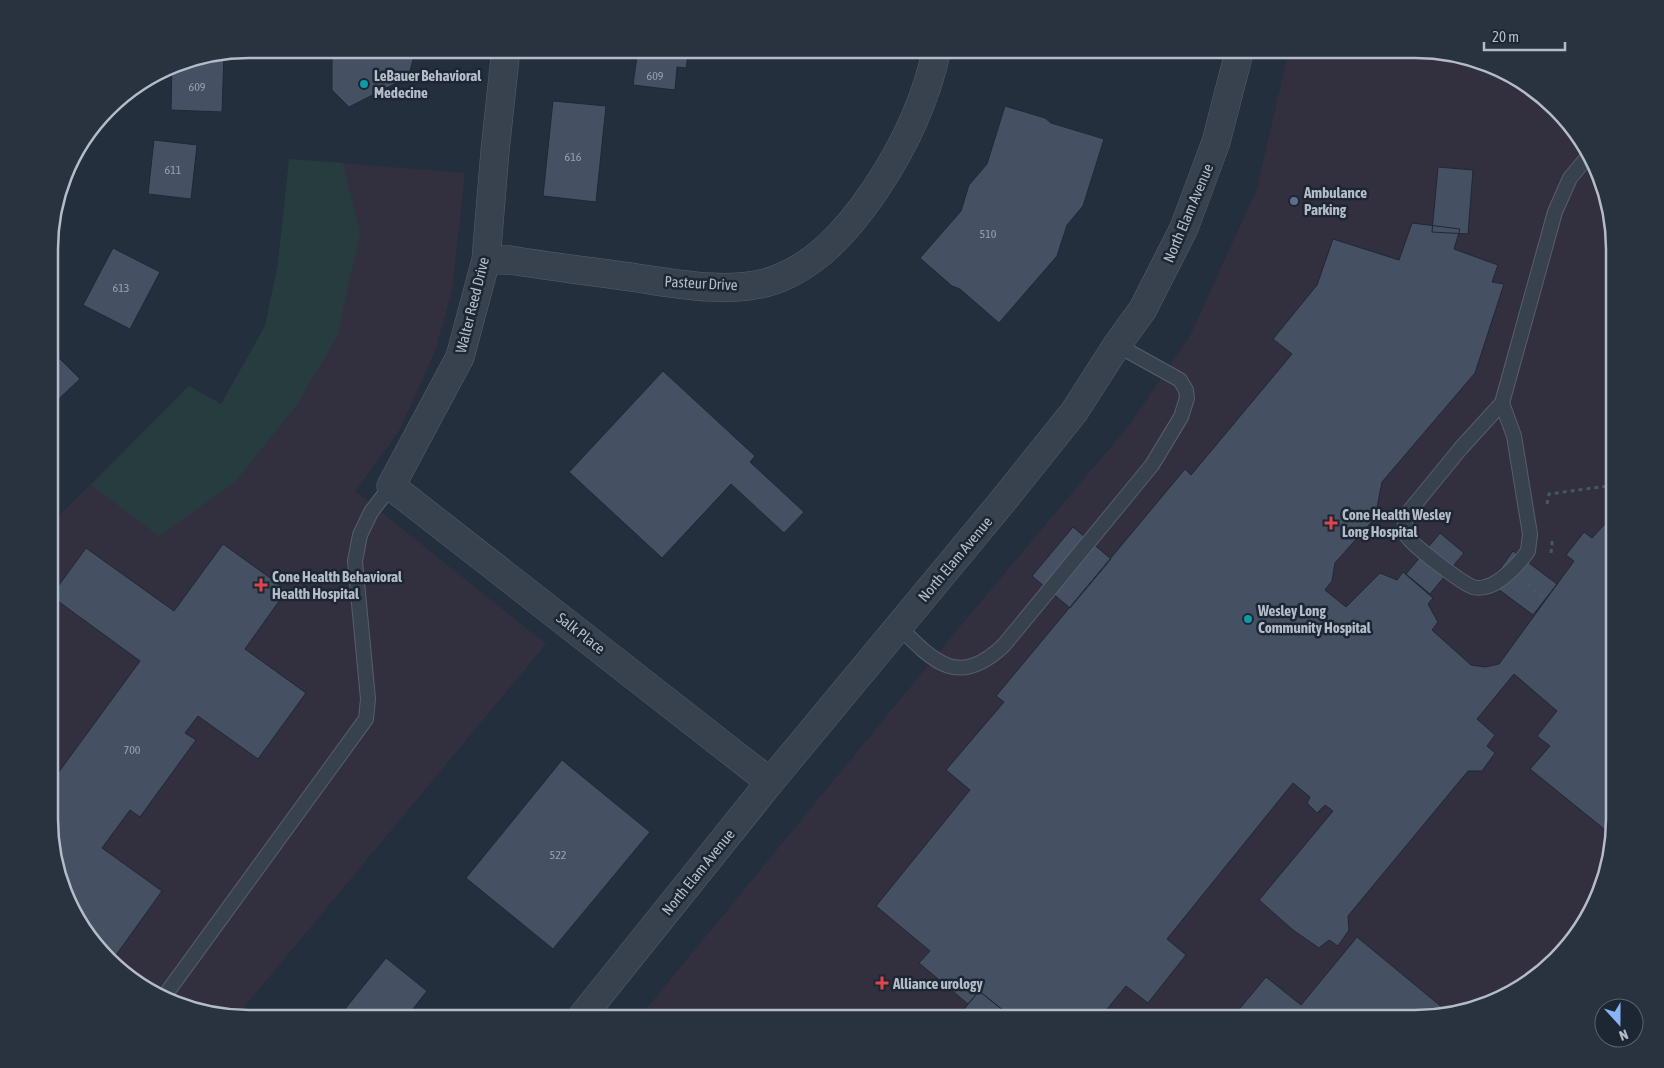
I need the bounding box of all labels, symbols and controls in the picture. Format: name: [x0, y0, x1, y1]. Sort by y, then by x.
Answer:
scale bar: [1484, 20, 1565, 52]
text: 20 m: [1492, 28, 1519, 45]
place label: LeBauer Behavioral Medecine: [374, 67, 482, 101]
house number: 609: [647, 69, 664, 83]
marker: LeBauer Behavioral Medecine: [358, 78, 370, 90]
house number: 609: [189, 80, 206, 94]
house number: 616: [565, 150, 582, 164]
street label: North Elam Avenue: [1160, 161, 1217, 265]
house number: 611: [165, 163, 182, 177]
place label: Ambulance Parking: [1303, 184, 1367, 218]
marker: Ambulance Parking: [1288, 195, 1300, 207]
house number: 510: [980, 227, 997, 241]
street label: Walter Reed Drive: [452, 255, 492, 355]
street label: Pasteur Drive: [664, 273, 738, 293]
house number: 613: [113, 281, 129, 295]
place label: Cone Health Wesley Long Hospital: [1342, 506, 1452, 540]
street label: North Elam Avenue: [915, 513, 996, 605]
marker: Cone Health Wesley Long Hospital: [1324, 516, 1338, 530]
place label: Cone Health Behavioral Health Hospital: [272, 568, 403, 602]
marker: Cone Health Behavioral Health Hospital: [254, 578, 268, 592]
place label: Wesley Long Community Hospital: [1257, 602, 1372, 636]
street label: Salk Place: [553, 609, 609, 657]
marker: Wesley Long Community Hospital: [1242, 613, 1254, 625]
house number: 700: [124, 743, 141, 757]
street label: North Elam Avenue: [658, 825, 738, 918]
house number: 522: [550, 848, 566, 862]
place label: Alliance urology: [892, 975, 983, 992]
marker: Alliance urology: [875, 976, 889, 990]
north arrow: [1594, 998, 1644, 1048]
text: N: [1617, 1026, 1630, 1044]

